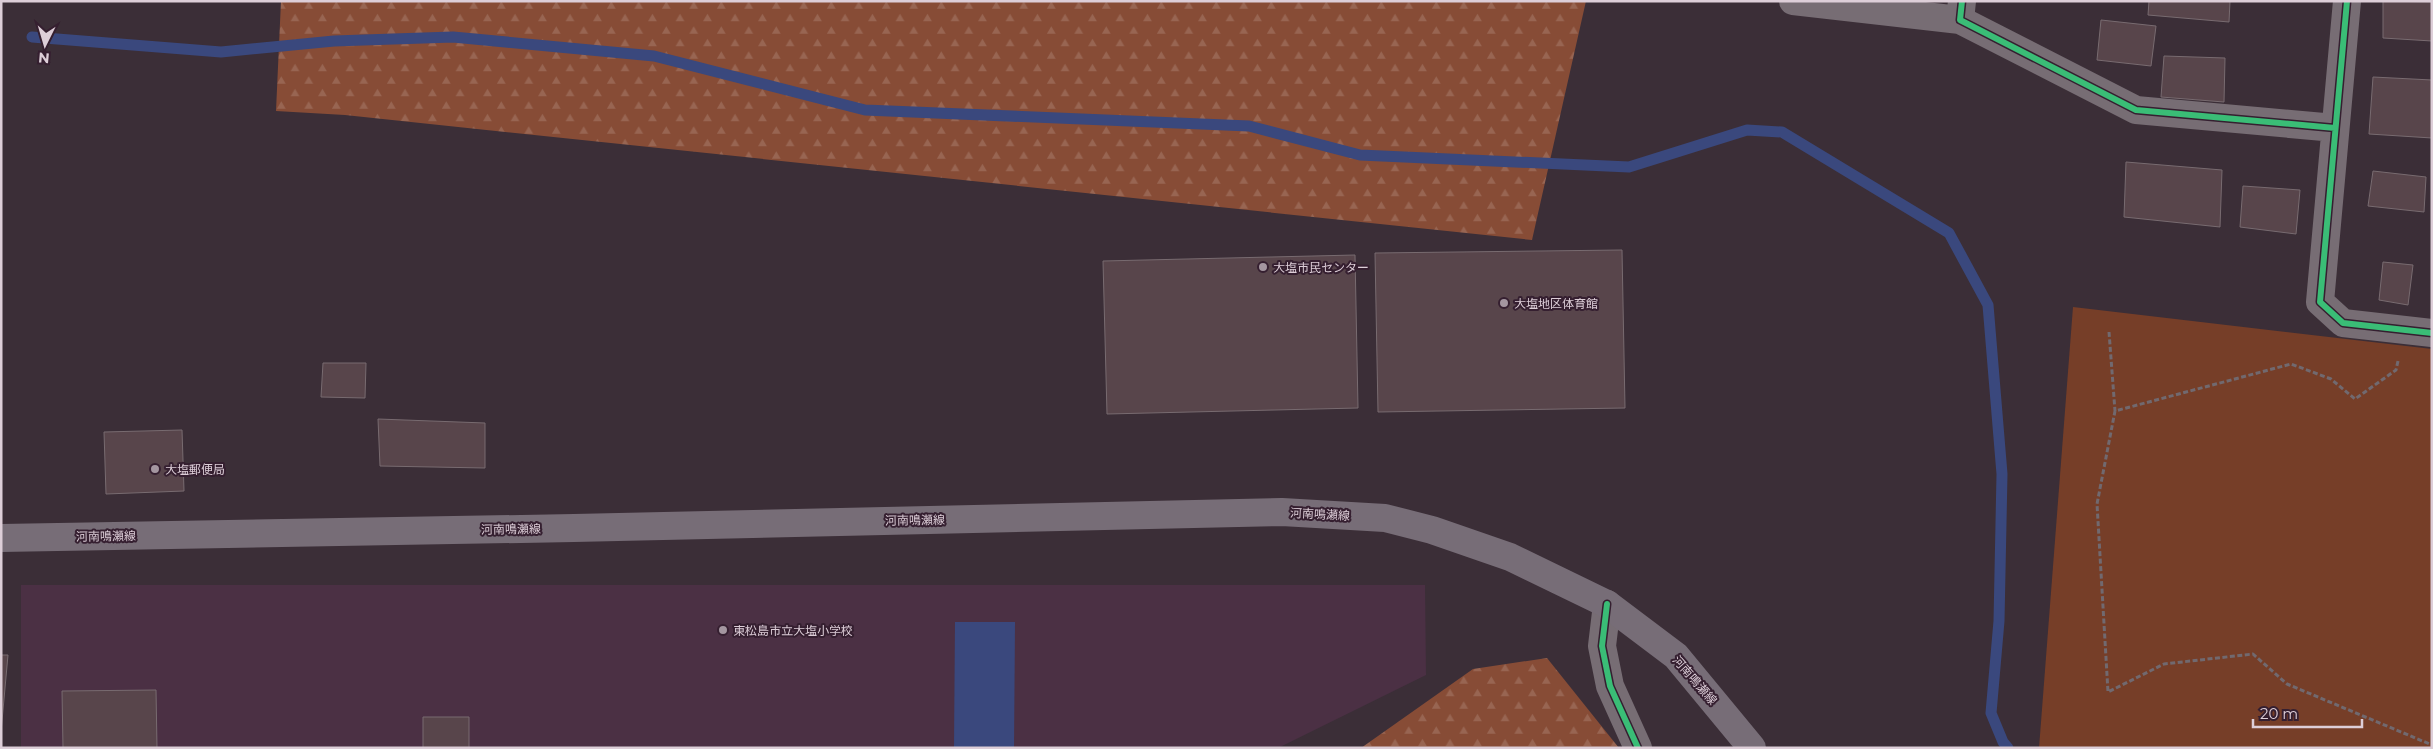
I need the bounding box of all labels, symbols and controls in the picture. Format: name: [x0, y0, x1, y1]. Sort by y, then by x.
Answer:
north arrow: [20, 20, 70, 70]
text: N: [37, 48, 50, 67]
place label: 大塩市民センター: [1273, 260, 1369, 275]
marker: 大塩市民センター: [1257, 261, 1269, 273]
place label: 大塩地区体育館: [1514, 296, 1598, 311]
marker: 大塩地区体育館: [1498, 297, 1510, 309]
place label: 大塩郵便局: [165, 462, 225, 477]
marker: 大塩郵便局: [149, 463, 161, 475]
street label: 河南鳴瀬線: [1290, 505, 1350, 523]
street label: 河南鳴瀬線: [885, 512, 945, 528]
street label: 河南鳴瀬線: [481, 521, 541, 537]
street label: 河南鳴瀬線: [76, 528, 136, 544]
place label: 東松島市立大塩小学校: [733, 623, 853, 638]
marker: 東松島市立大塩小学校: [717, 624, 729, 636]
street label: 河南鳴瀬線: [1670, 652, 1720, 708]
scale bar: [2253, 696, 2362, 728]
text: 20 m: [2260, 704, 2298, 723]

